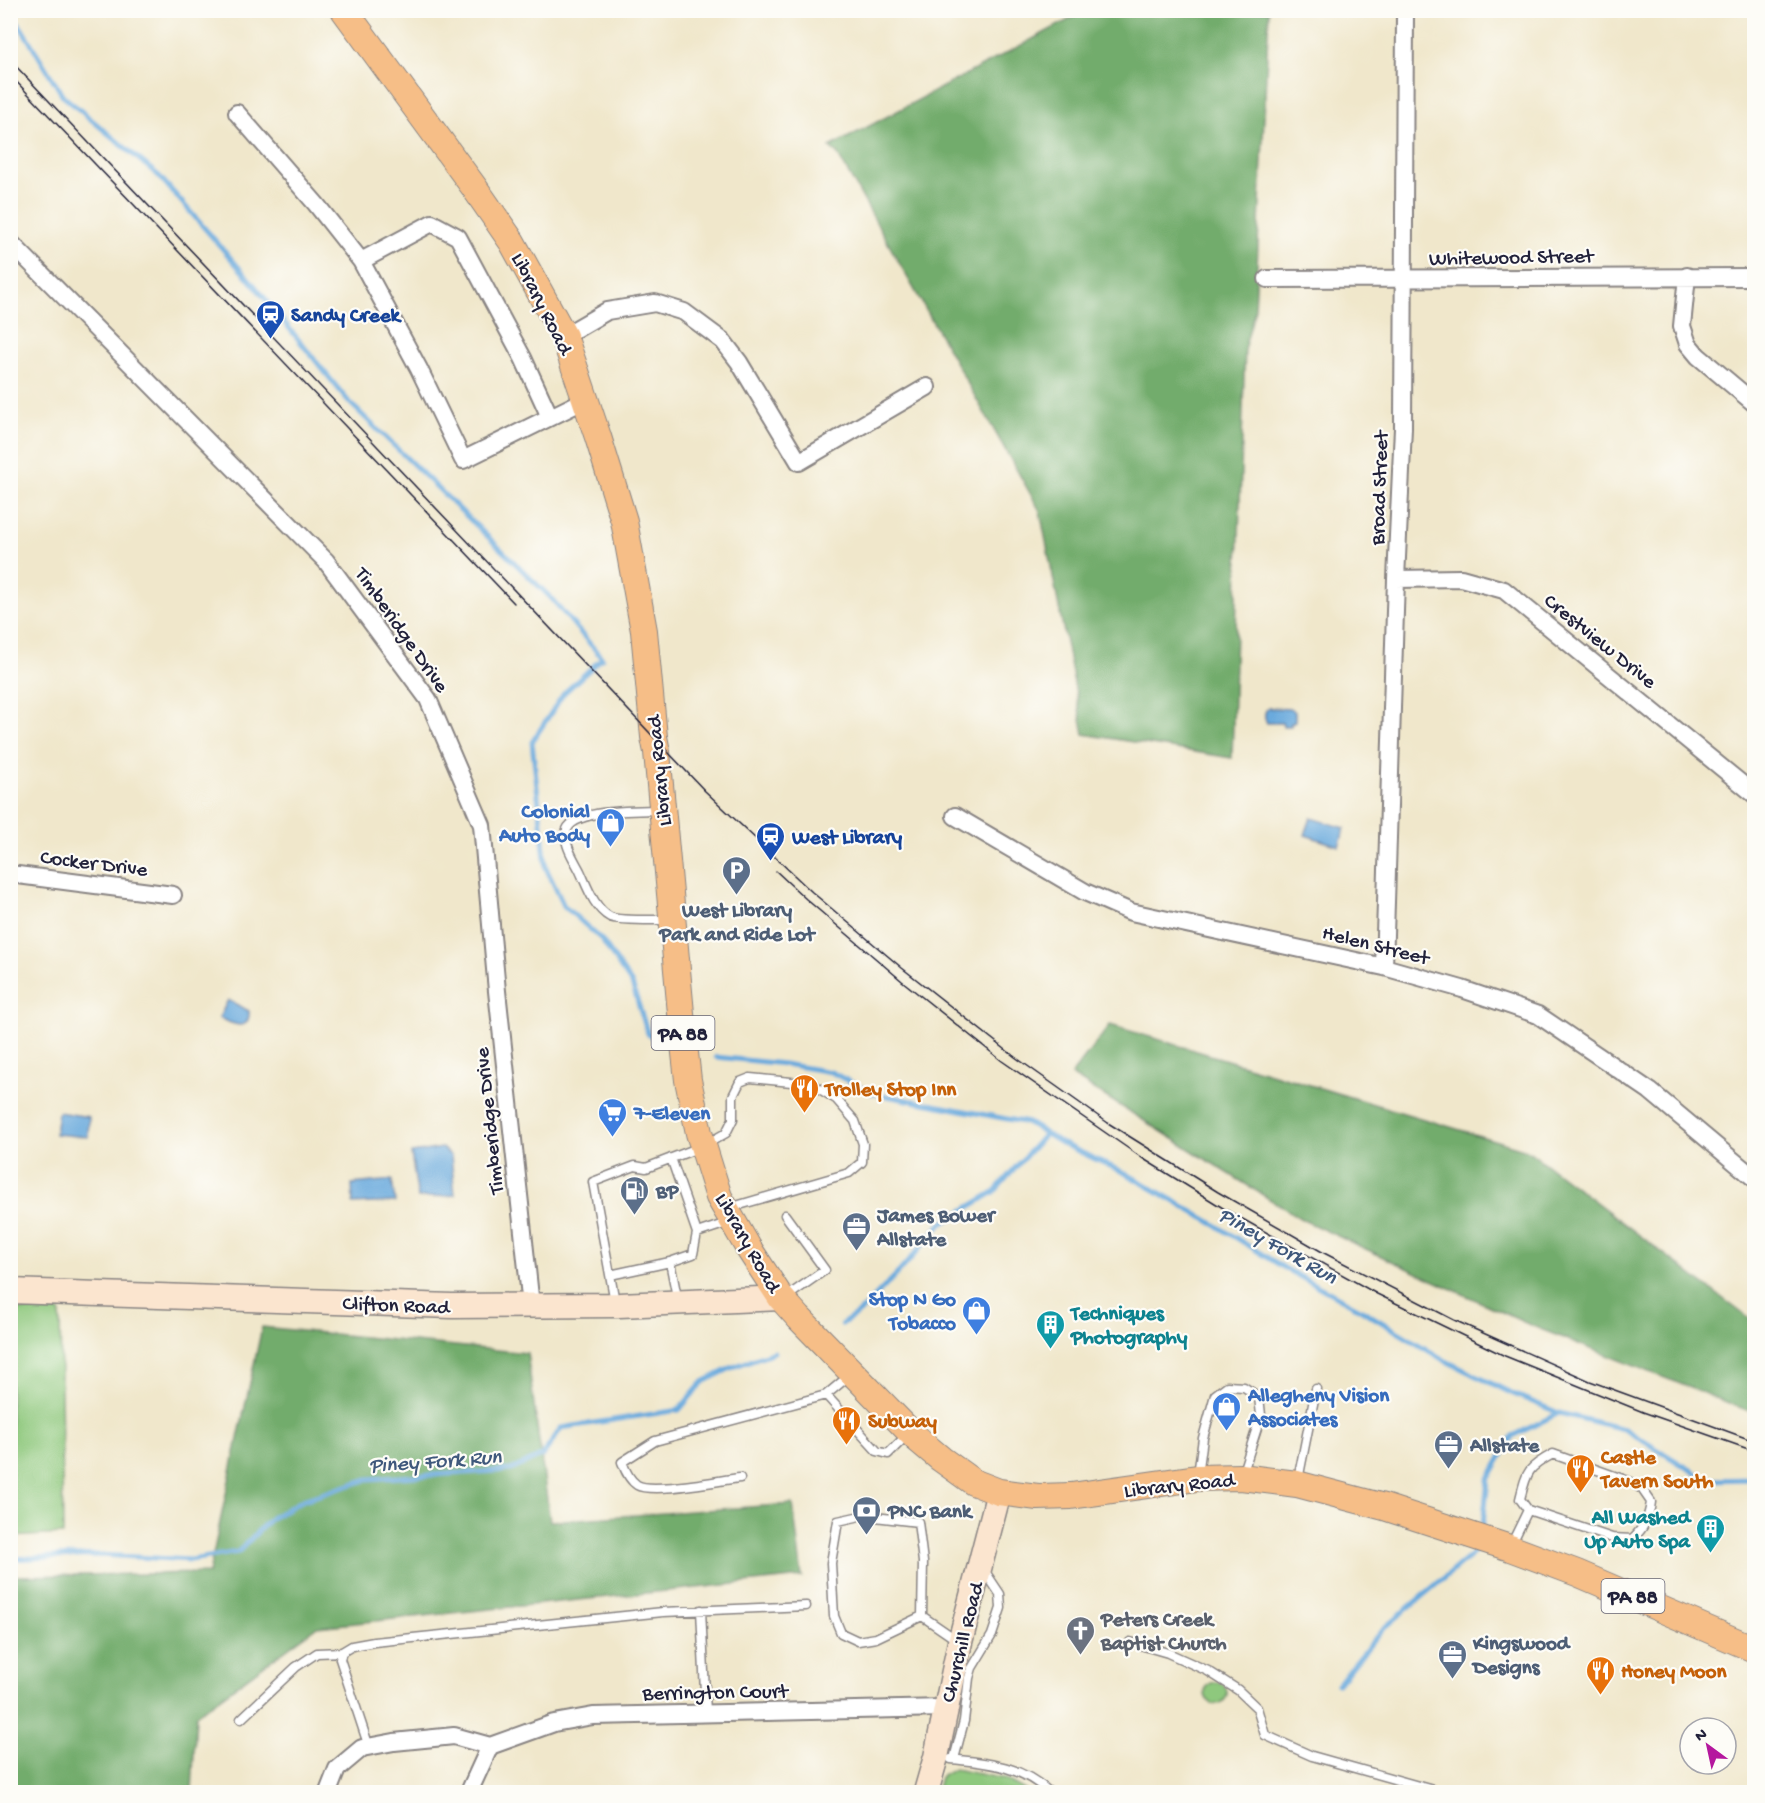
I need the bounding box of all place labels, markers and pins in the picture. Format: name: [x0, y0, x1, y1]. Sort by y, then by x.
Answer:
station icon: Sandy Creek: [254, 298, 286, 340]
place label: Sandy Creek: [291, 305, 402, 330]
place label: Colonial Auto Body: [498, 801, 591, 850]
shop icon: Colonial Auto Body: [595, 806, 627, 848]
station icon: West Library: [755, 820, 787, 862]
place label: West Library: [791, 827, 903, 852]
parking icon: West Library Park and Ride Lot: [721, 854, 753, 896]
place label: West Library Park and Ride Lot: [659, 900, 817, 949]
restaurant icon: Trolley Stop Inn: [788, 1072, 820, 1114]
place label: Trolley Stop Inn: [823, 1079, 957, 1104]
supermarket icon: 7-Eleven: [597, 1096, 629, 1138]
place label: 7-Eleven: [633, 1103, 711, 1128]
fuel station icon: BP: [619, 1174, 651, 1216]
place label: BP: [655, 1181, 680, 1206]
place label: James Bower Allstate: [876, 1205, 997, 1254]
office icon: James Bower Allstate: [840, 1210, 872, 1252]
place label: Stop N Go Tobacco: [869, 1289, 956, 1338]
shop icon: Stop N Go Tobacco: [961, 1294, 993, 1336]
place label: Techniques Photography: [1069, 1303, 1188, 1352]
building icon: Techniques Photography: [1034, 1308, 1066, 1350]
place label: Allegheny Vision Associates: [1247, 1385, 1390, 1434]
shop icon: Allegheny Vision Associates: [1211, 1390, 1243, 1432]
restaurant icon: Subway: [831, 1404, 863, 1446]
place label: Subway: [868, 1411, 938, 1436]
office icon: Allstate: [1433, 1428, 1465, 1470]
place label: Allstate: [1469, 1435, 1540, 1460]
place label: Castle Tavern South: [1599, 1447, 1714, 1496]
restaurant icon: Castle Tavern South: [1564, 1452, 1596, 1494]
bank icon: PNC Bank: [851, 1494, 883, 1536]
place label: PNC Bank: [887, 1501, 974, 1526]
place label: All Washed Up Auto Spa: [1584, 1507, 1693, 1556]
building icon: All Washed Up Auto Spa: [1695, 1512, 1727, 1554]
place label: Peters Creek Baptist Church: [1100, 1609, 1227, 1658]
church icon: Peters Creek Baptist Church: [1064, 1614, 1096, 1656]
place label: Kingswood Designs: [1471, 1633, 1572, 1682]
office icon: Kingswood Designs: [1436, 1638, 1468, 1680]
restaurant icon: Honey Moon: [1584, 1654, 1616, 1696]
place label: Honey Moon: [1621, 1661, 1727, 1686]

